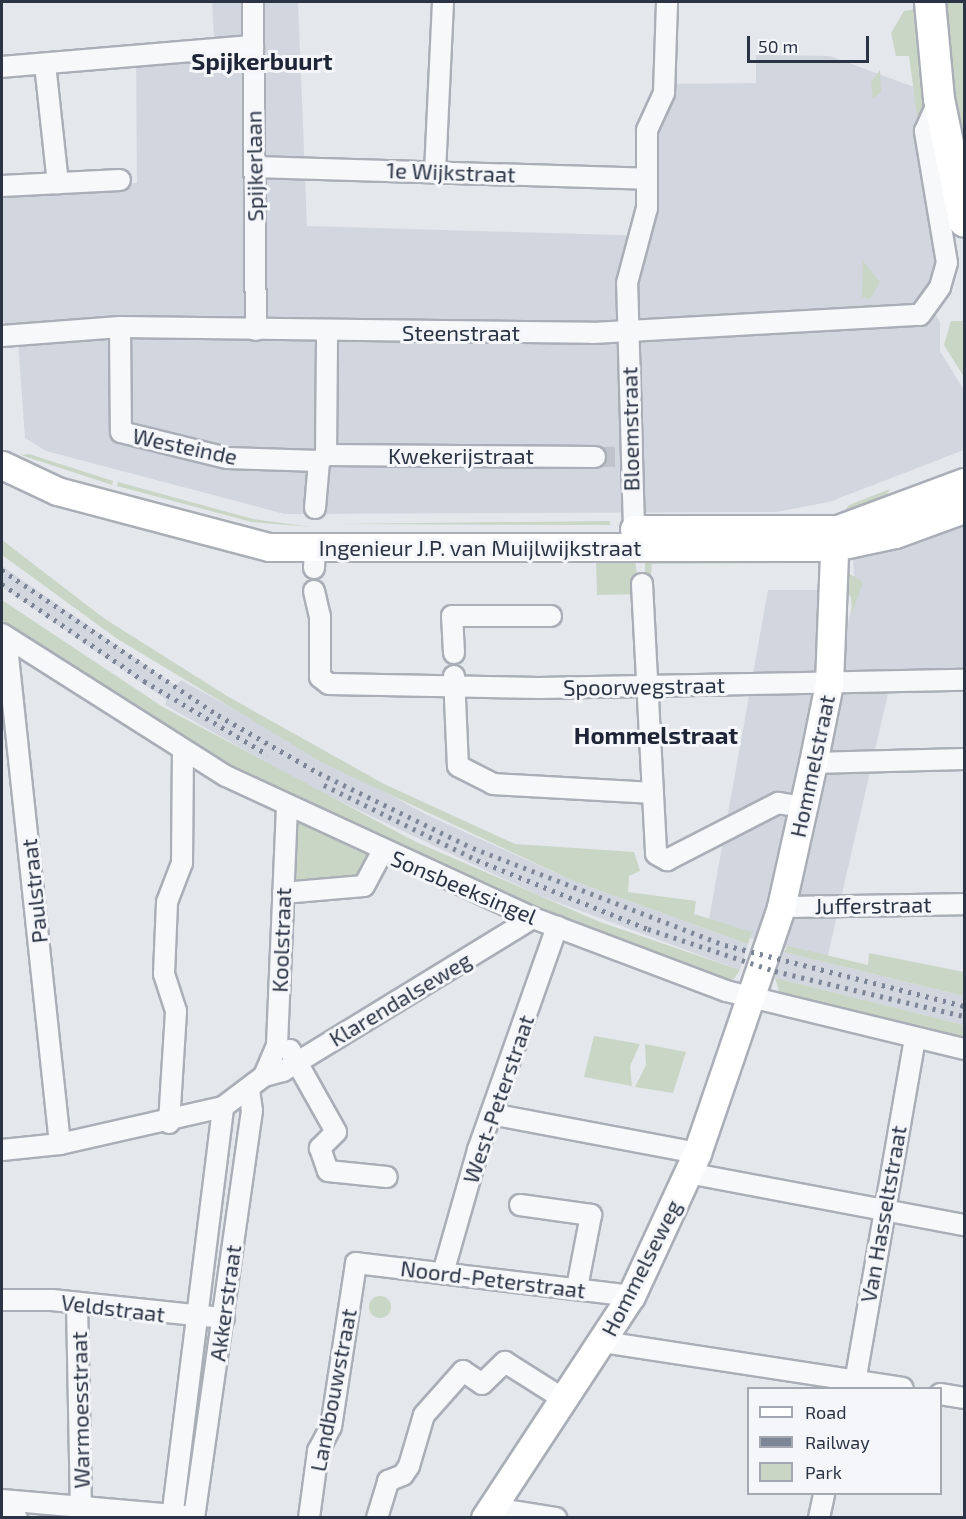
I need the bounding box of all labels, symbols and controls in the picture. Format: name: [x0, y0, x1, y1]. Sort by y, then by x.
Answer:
scale bar: [750, 24, 872, 62]
text: 50 m: [758, 35, 798, 57]
district label: Spijkerbuurt: [191, 47, 333, 75]
street label: Spijkerlaan: [240, 110, 268, 222]
street label: 1e Wijkstraat: [386, 157, 516, 187]
street label: Steenstraat: [402, 320, 520, 346]
street label: Bloemstraat: [616, 366, 644, 492]
street label: Westeinde: [130, 422, 240, 470]
street label: Kwekerijstraat: [388, 443, 534, 469]
street label: Ingenieur J.P. van Muijlwijkstraat: [318, 535, 642, 561]
street label: Spoorwegstraat: [563, 671, 725, 701]
street label: Hommelstraat: [784, 692, 840, 840]
district label: Hommelstraat: [574, 721, 738, 749]
street label: Paulstraat: [15, 837, 53, 945]
street label: Sonsbeeksingel: [387, 844, 541, 930]
street label: Koolstraat: [266, 887, 296, 993]
street label: Jufferstraat: [814, 891, 932, 919]
street label: Klarendalseweg: [324, 946, 476, 1052]
street label: West-Peterstraat: [457, 1011, 539, 1187]
street label: Van Hasseltstraat: [854, 1123, 912, 1305]
street label: Hommelseweg: [595, 1196, 687, 1340]
street label: Akkerstraat: [204, 1243, 246, 1363]
street label: Noord-Peterstraat: [399, 1255, 587, 1303]
street label: Veldstraat: [60, 1289, 166, 1327]
street label: Landbouwstraat: [304, 1306, 362, 1474]
street label: Warmoesstraat: [65, 1331, 95, 1489]
legend: [747, 1387, 942, 1495]
text: Road: [805, 1401, 846, 1423]
text: Railway: [805, 1431, 870, 1453]
text: Park: [805, 1461, 842, 1483]

